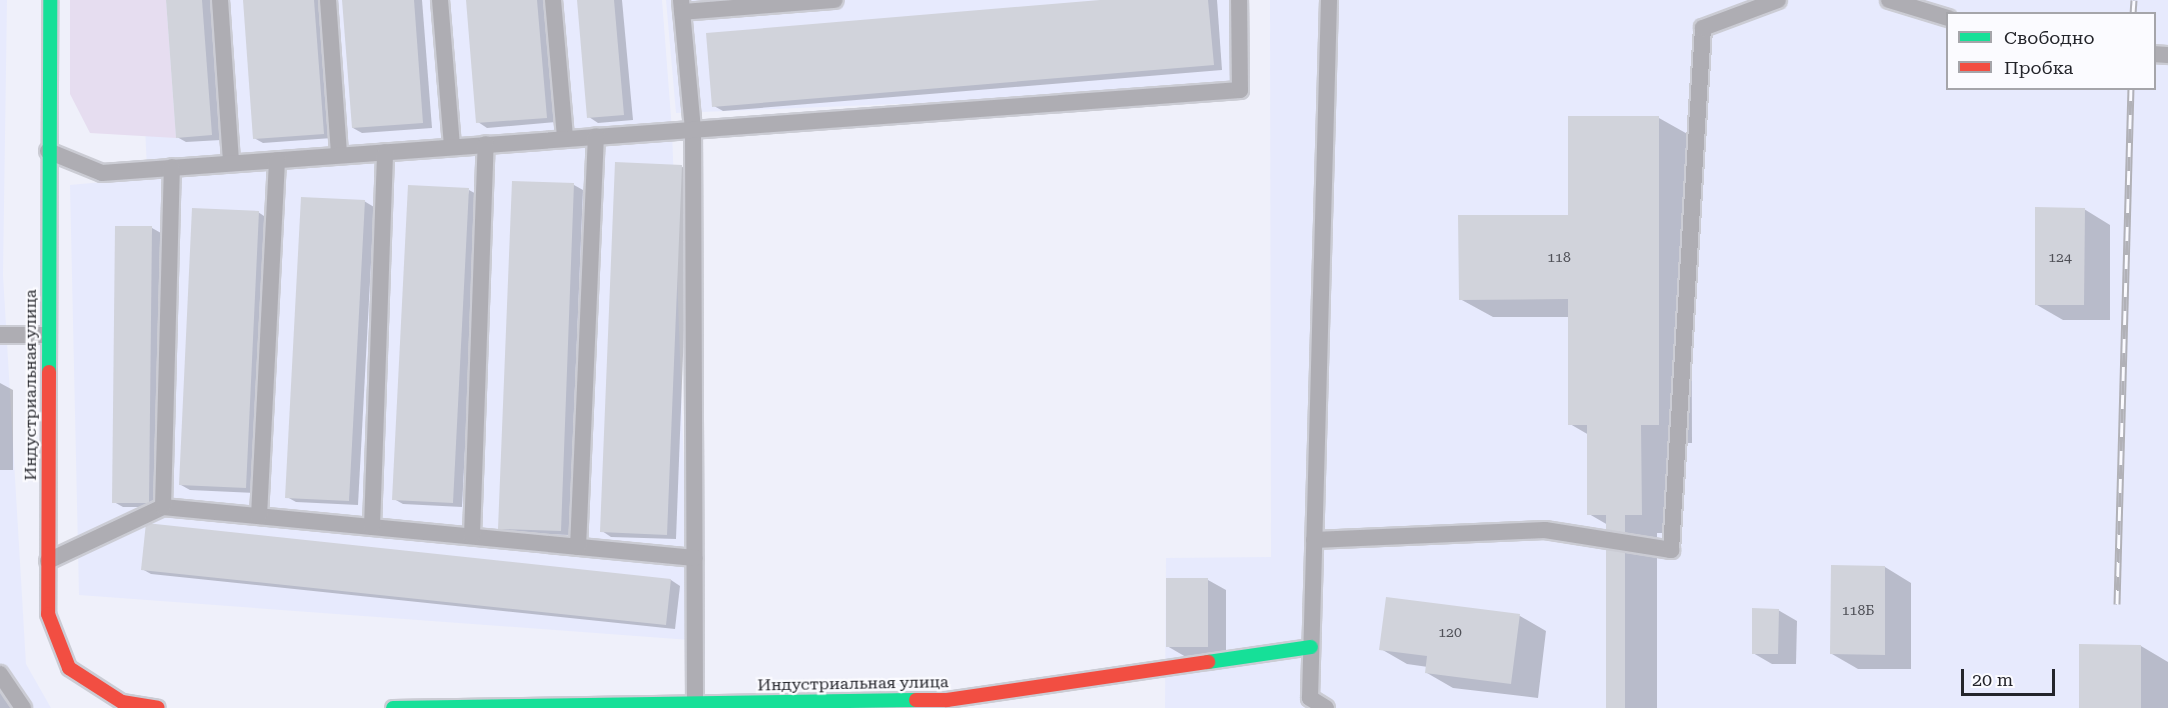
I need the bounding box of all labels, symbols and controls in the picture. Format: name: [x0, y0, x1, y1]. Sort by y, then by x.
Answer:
legend: [1946, 12, 2156, 90]
text: Свободно: [2004, 27, 2094, 48]
text: Пробка: [2004, 57, 2073, 78]
house number: 118: [1547, 249, 1571, 265]
house number: 124: [2048, 249, 2072, 265]
street label: Индустриальная улица: [21, 289, 41, 481]
house number: 118Б: [1842, 602, 1874, 618]
house number: 120: [1438, 624, 1462, 640]
scale bar: [1964, 657, 2058, 695]
text: 20 m: [1972, 669, 2013, 690]
street label: Индустриальная улица: [757, 673, 949, 695]

